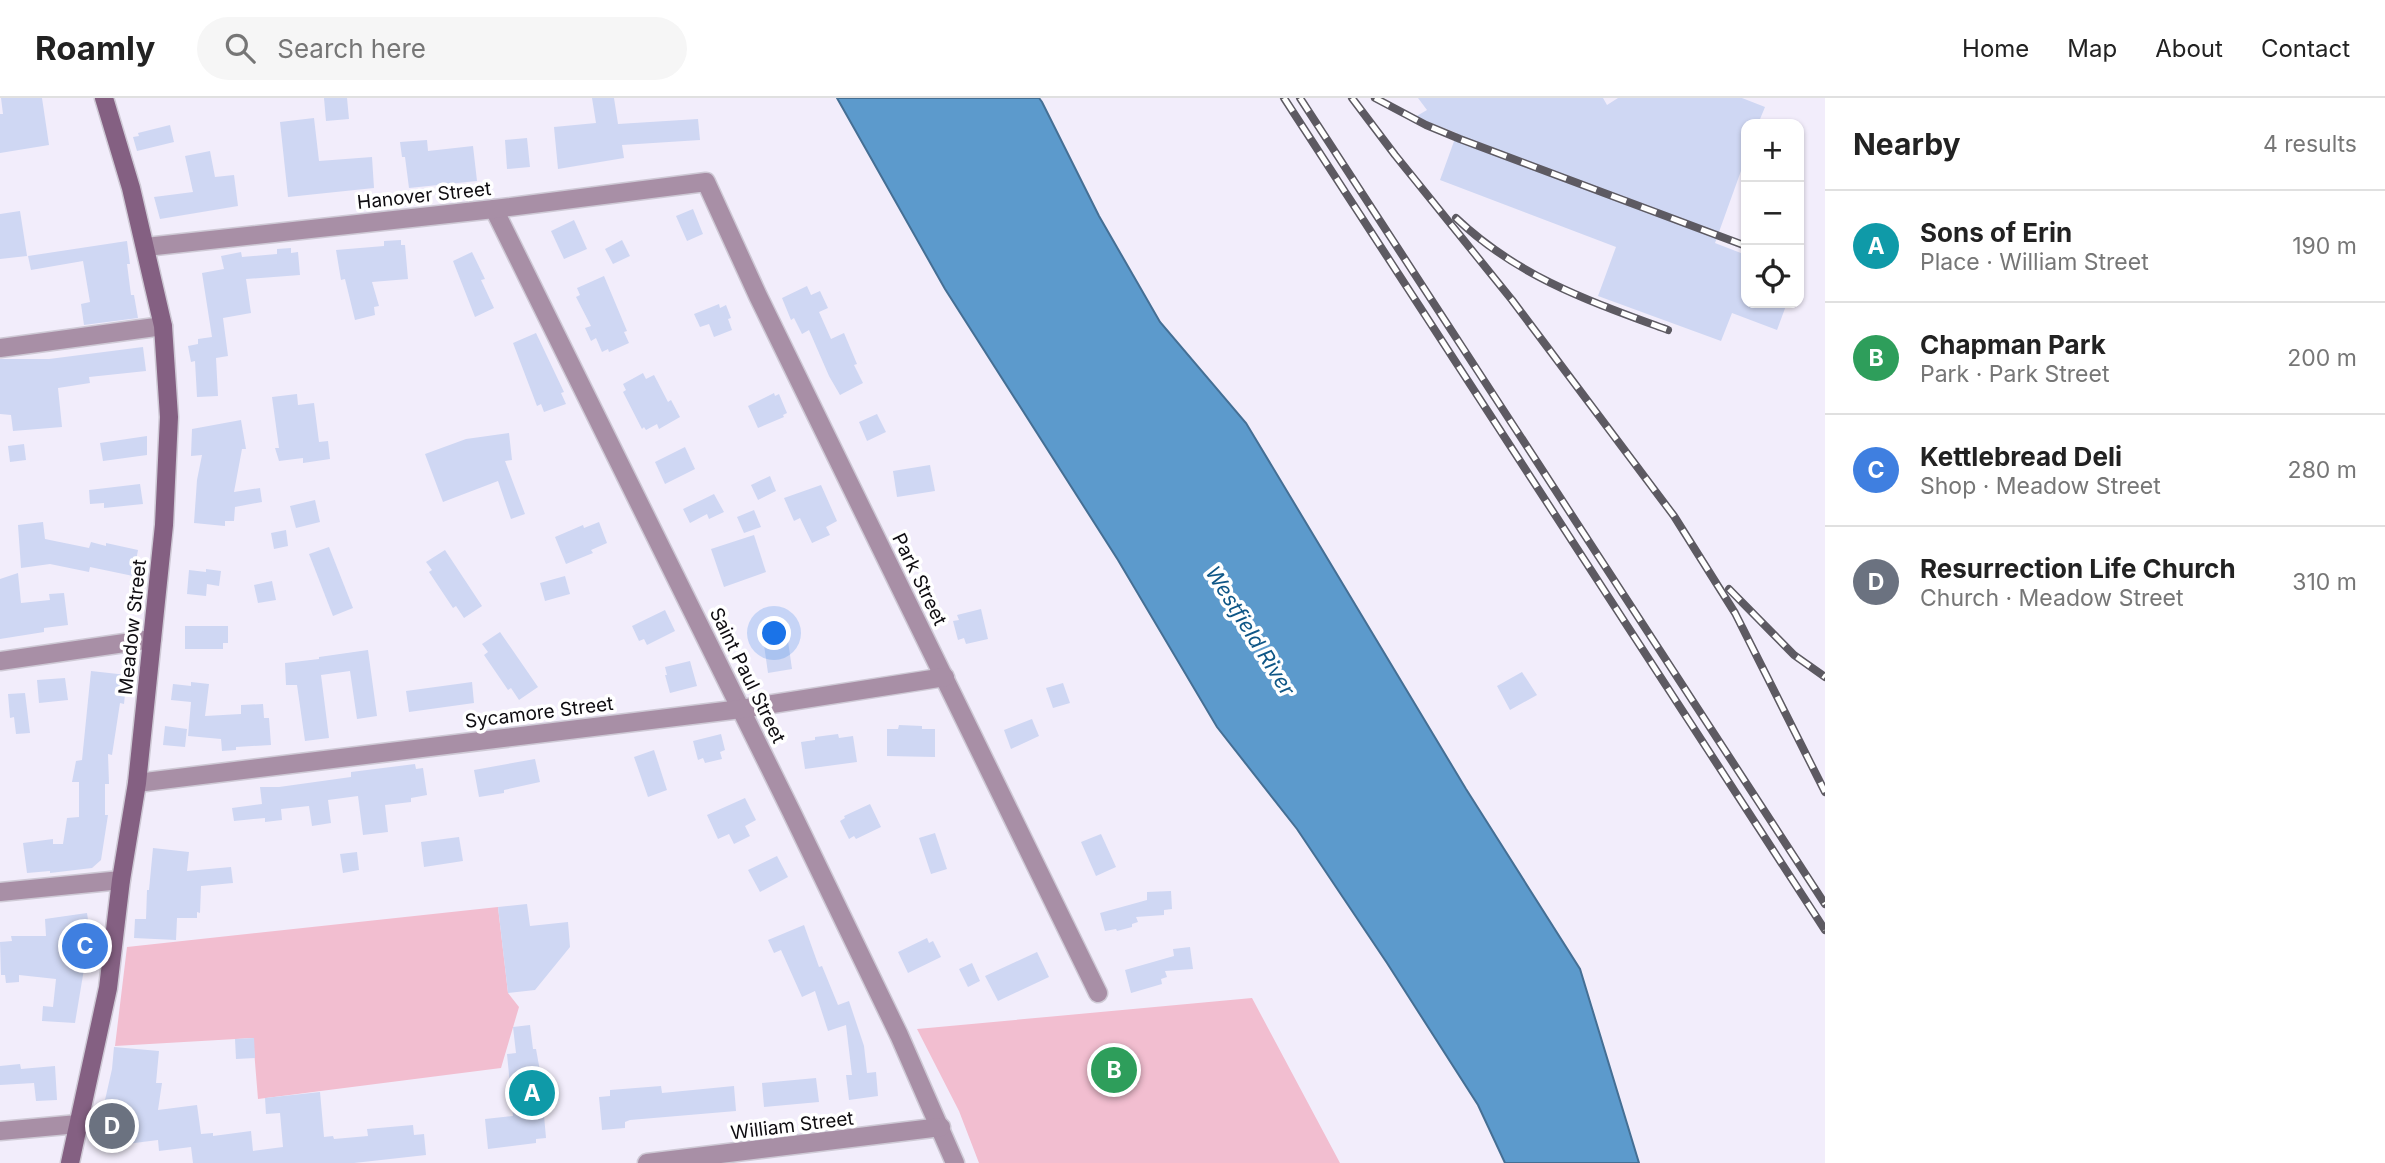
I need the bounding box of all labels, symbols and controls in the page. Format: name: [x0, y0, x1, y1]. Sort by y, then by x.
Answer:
search box: [197, 17, 687, 80]
text: Roamly: [35, 28, 155, 68]
icon: search: [221, 29, 259, 67]
text: Search here: [277, 33, 426, 64]
text: Home: [1962, 34, 2029, 63]
text: Map: [2067, 34, 2117, 63]
text: About: [2155, 34, 2223, 63]
text: Contact: [2261, 34, 2350, 63]
map controls: [1741, 119, 1804, 308]
button: +: [1741, 119, 1804, 182]
text: Nearby: [1853, 126, 1961, 162]
text: 4 results: [2263, 130, 2357, 158]
street label: Hanover Street: [356, 177, 492, 214]
button: −: [1741, 182, 1804, 245]
text: Sons of Erin: [1920, 217, 2072, 248]
text: A: [1867, 232, 1885, 260]
text: 190 m: [2292, 232, 2357, 260]
button: locate: [1741, 245, 1804, 308]
text: Place · William Street: [1920, 248, 2149, 276]
text: Chapman Park: [1920, 329, 2106, 360]
text: B: [1868, 344, 1884, 372]
text: 200 m: [2287, 344, 2357, 372]
text: Park · Park Street: [1920, 360, 2109, 388]
text: Kettlebread Deli: [1920, 441, 2122, 472]
text: C: [1867, 456, 1885, 484]
text: 280 m: [2288, 456, 2357, 484]
text: Shop · Meadow Street: [1920, 472, 2161, 500]
street label: Park Street: [887, 529, 952, 629]
text: Resurrection Life Church: [1920, 553, 2236, 584]
street label: Meadow Street: [114, 558, 151, 696]
water label: Westfield River: [1201, 561, 1301, 701]
text: D: [1868, 568, 1884, 596]
text: 310 m: [2292, 568, 2357, 596]
text: Church · Meadow Street: [1920, 584, 2184, 612]
street label: Saint Paul Street: [705, 604, 790, 747]
your location: [757, 616, 791, 650]
street label: Sycamore Street: [464, 692, 614, 733]
pin: C: [62, 920, 108, 972]
pin: B: [1091, 1044, 1137, 1096]
pin: A: [509, 1067, 555, 1119]
pin: D: [89, 1100, 135, 1152]
street label: William Street: [729, 1107, 855, 1144]

